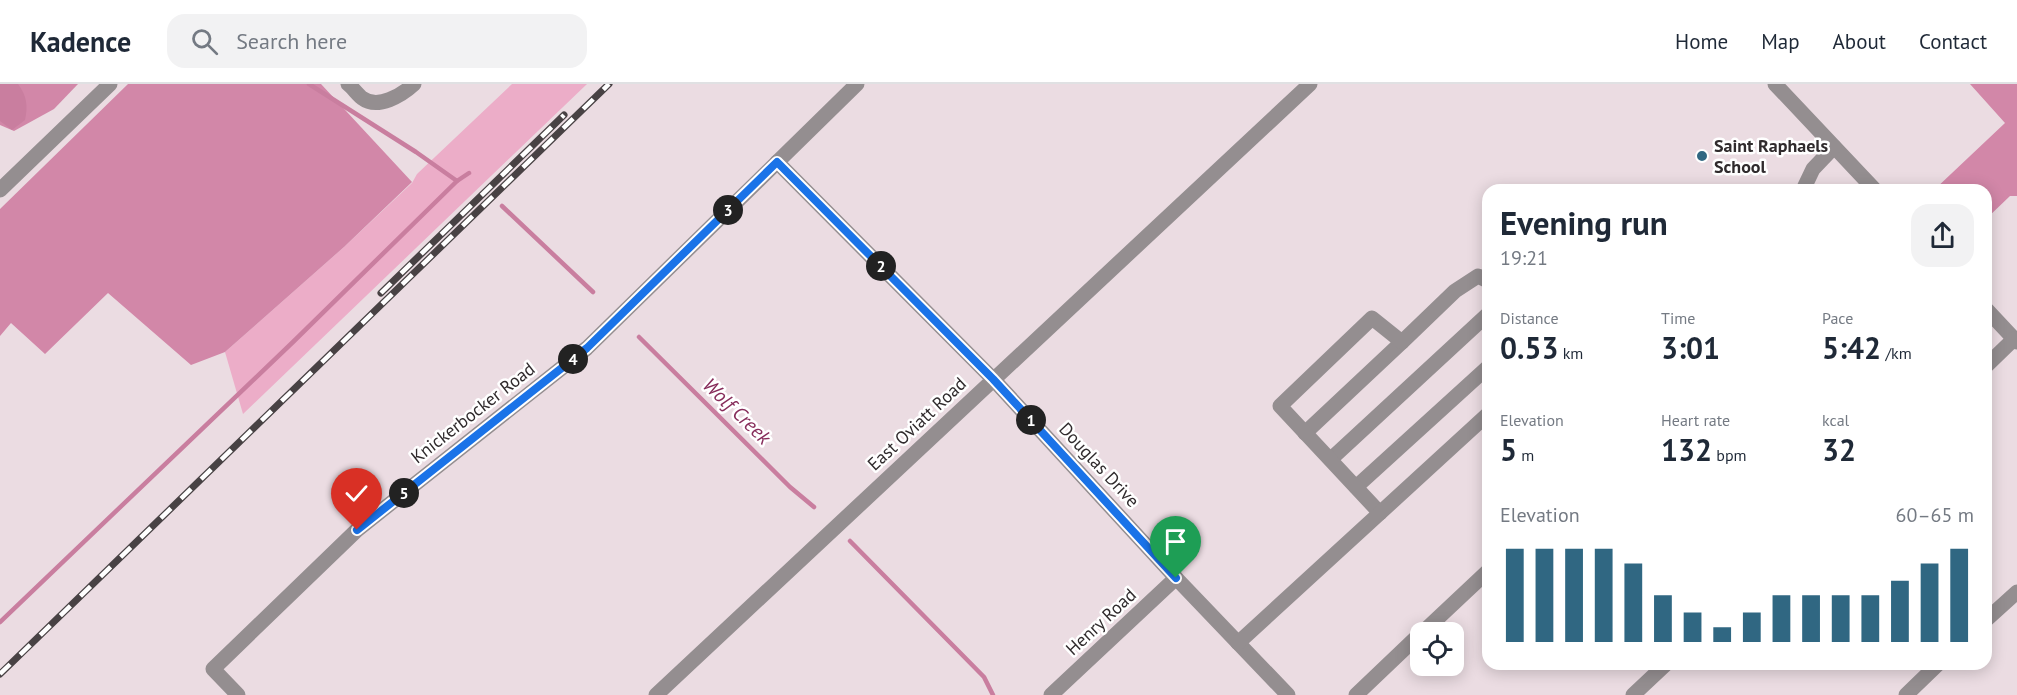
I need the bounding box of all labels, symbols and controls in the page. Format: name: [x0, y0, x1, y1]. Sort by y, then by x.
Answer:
search box: [167, 14, 587, 68]
text: Kadence: [30, 23, 131, 60]
icon: search: [188, 25, 221, 58]
text: Search here: [236, 27, 347, 55]
text: Home: [1675, 28, 1728, 55]
text: Map: [1761, 28, 1800, 55]
text: About: [1833, 28, 1886, 55]
text: Contact: [1919, 28, 1987, 55]
place label: Saint Raphaels School: [1714, 134, 1829, 178]
marker: Saint Raphaels School: [1695, 149, 1709, 163]
pin: 3: [713, 195, 743, 225]
text: 3: [723, 200, 733, 220]
text: Evening run: [1500, 201, 1668, 244]
button: share: [1911, 204, 1974, 267]
text: 19:21: [1500, 245, 1548, 271]
pin: 2: [866, 251, 896, 281]
text: 2: [876, 256, 886, 276]
text: Distance: [1500, 308, 1559, 328]
text: Time: [1661, 308, 1695, 328]
text: Pace: [1822, 308, 1853, 328]
text: 0.53: [1500, 328, 1558, 367]
text: 3:01: [1661, 328, 1720, 367]
text: 5:42: [1822, 328, 1881, 367]
text: km: [1558, 343, 1583, 363]
text: /km: [1881, 343, 1912, 363]
pin: 4: [558, 344, 588, 374]
text: 4: [568, 349, 578, 369]
street label: Knickerbocker Road: [406, 357, 539, 468]
water label: Wolf Creek: [697, 372, 777, 451]
street label: East Oviatt Road: [863, 372, 971, 475]
pin: 1: [1016, 405, 1046, 435]
text: 1: [1026, 410, 1036, 430]
text: Elevation: [1500, 410, 1564, 430]
text: Heart rate: [1661, 410, 1730, 430]
text: kcal: [1822, 410, 1849, 430]
street label: Douglas Drive: [1054, 417, 1145, 512]
text: 5: [1500, 430, 1517, 469]
text: 132: [1661, 430, 1712, 469]
text: 32: [1822, 430, 1856, 469]
text: m: [1517, 445, 1534, 465]
text: bpm: [1712, 445, 1747, 465]
pin: [331, 468, 382, 530]
icon: check: [340, 477, 373, 510]
pin: 5: [389, 478, 419, 508]
text: 5: [399, 483, 409, 503]
text: Elevation: [1500, 502, 1580, 528]
text: 60–65 m: [1896, 502, 1974, 528]
pin: [1150, 516, 1201, 578]
icon: arrive: [1159, 525, 1192, 558]
street label: Henry Road: [1061, 583, 1141, 660]
map controls: [1410, 622, 1464, 676]
button: locate: [1410, 622, 1464, 676]

